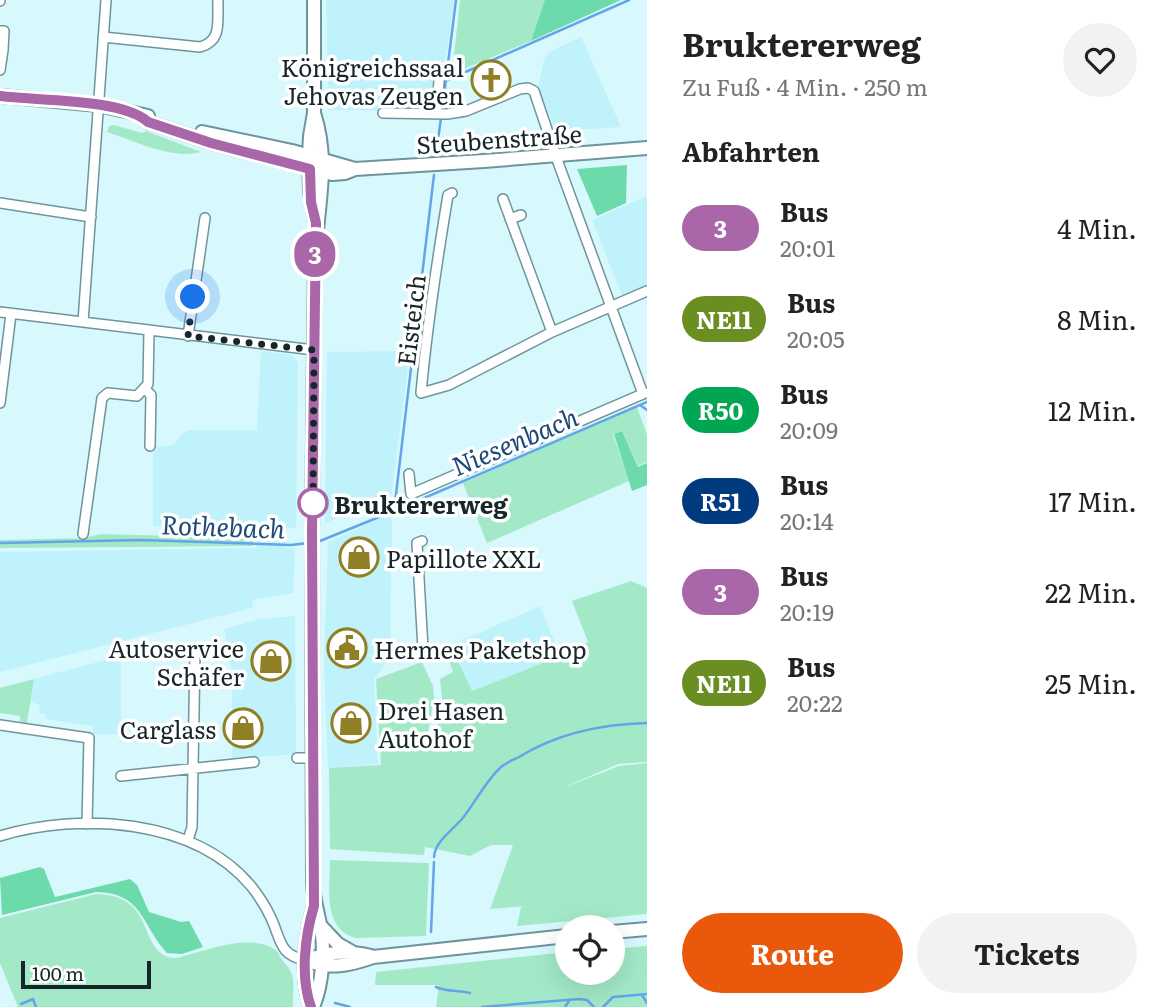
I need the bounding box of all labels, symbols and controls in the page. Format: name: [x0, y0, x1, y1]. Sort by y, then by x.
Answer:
text: Bruktererweg: [682, 18, 921, 67]
button: heart: [1063, 23, 1137, 97]
place label: Königreichssaal Jehovas Zeugen: [281, 49, 464, 112]
church icon: Königreichssaal Jehovas Zeugen: [470, 59, 512, 101]
text: Zu Fuß · 4 Min. · 250 m: [682, 69, 928, 103]
street label: Steubenstraße: [415, 115, 583, 161]
text: Abfahrten: [682, 131, 820, 170]
text: Bus: [780, 191, 828, 230]
text: 4 Min.: [1057, 208, 1137, 247]
text: 3: [714, 210, 727, 245]
text: 20:01: [780, 230, 835, 264]
line badge: 3: [292, 231, 338, 277]
text: 3: [308, 236, 322, 271]
street label: Eisteich: [387, 272, 433, 368]
your location: [175, 279, 210, 314]
text: Bus: [787, 282, 835, 321]
text: 8 Min.: [1057, 299, 1137, 338]
text: NE11: [696, 301, 752, 336]
text: 20:05: [787, 321, 845, 355]
text: Bus: [780, 373, 828, 412]
text: 12 Min.: [1048, 390, 1137, 429]
text: R50: [698, 392, 743, 427]
water label: Niesenbach: [445, 396, 583, 484]
text: 20:09: [780, 412, 838, 446]
text: Bus: [780, 464, 828, 503]
text: 17 Min.: [1048, 481, 1137, 520]
text: R51: [700, 483, 741, 518]
place label: Bruktererweg: [334, 486, 508, 521]
marker: Bruktererweg: [298, 488, 328, 518]
water label: Rothebach: [160, 503, 286, 547]
text: 20:14: [780, 503, 834, 537]
shop icon: Papillote XXL: [338, 536, 380, 578]
place label: Papillote XXL: [386, 540, 542, 575]
text: Bus: [780, 555, 828, 594]
text: 22 Min.: [1045, 572, 1137, 611]
text: 3: [714, 574, 727, 609]
text: 20:19: [780, 594, 834, 628]
public building icon: Hermes Paketshop: [326, 627, 368, 669]
place label: Autoservice Schäfer: [109, 630, 245, 693]
place label: Hermes Paketshop: [374, 631, 587, 666]
shop icon: Autoservice Schäfer: [250, 640, 292, 682]
text: Bus: [787, 646, 835, 685]
text: 25 Min.: [1045, 663, 1137, 702]
text: NE11: [696, 665, 752, 700]
text: 20:22: [787, 685, 843, 719]
place label: Drei Hasen Autohof: [378, 692, 505, 755]
shop icon: Drei Hasen Autohof: [330, 702, 372, 744]
shop icon: Carglass: [222, 707, 264, 749]
place label: Carglass: [120, 711, 216, 746]
button: Route: [682, 913, 903, 993]
button: Tickets: [917, 913, 1137, 993]
map controls: [555, 915, 625, 985]
button: locate: [555, 915, 625, 985]
scale bar: [21, 958, 150, 990]
text: 100 m: [32, 959, 84, 987]

